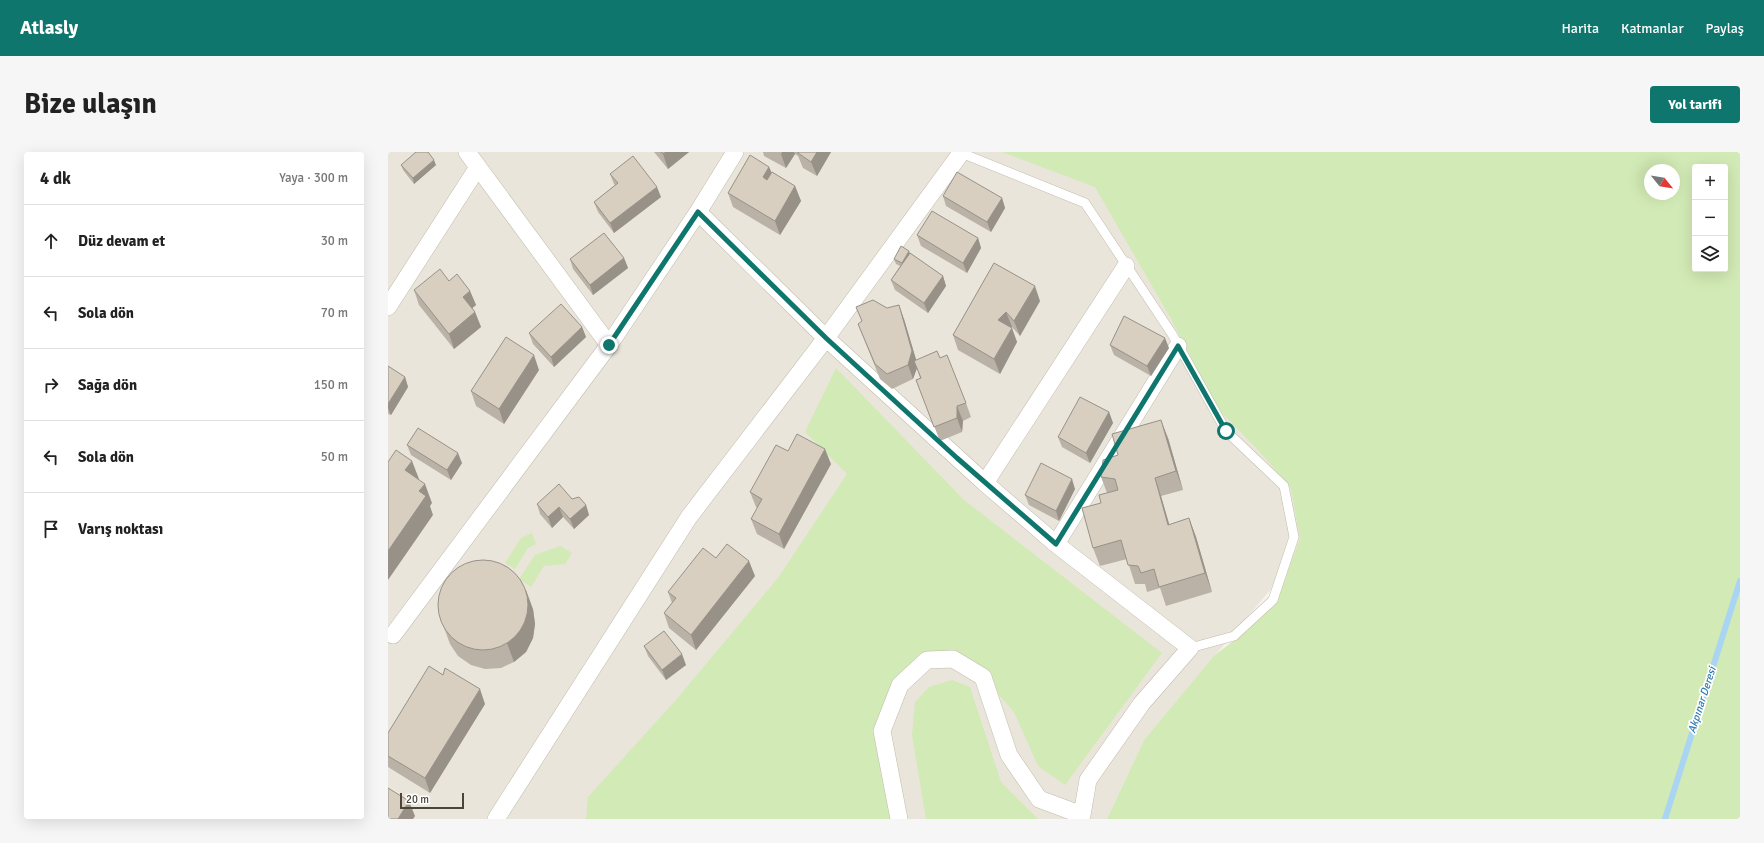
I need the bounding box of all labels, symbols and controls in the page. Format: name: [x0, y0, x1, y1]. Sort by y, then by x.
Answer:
text: Atlasly: [20, 16, 78, 40]
text: Harita: [1561, 20, 1599, 37]
text: Katmanlar: [1621, 20, 1684, 37]
text: Paylaş: [1706, 20, 1744, 37]
button: Yol tarifi: [1650, 86, 1740, 123]
text: Bize ulaşın: [24, 87, 157, 121]
north arrow: [1644, 164, 1680, 200]
map controls: [1692, 164, 1728, 272]
button: +: [1692, 164, 1728, 200]
text: 4 dk: [40, 168, 71, 189]
text: Yaya · 300 m: [279, 170, 348, 186]
button: −: [1692, 200, 1728, 236]
icon: ahead: [40, 230, 62, 252]
text: Düz devam et: [78, 232, 165, 250]
text: 30 m: [321, 233, 348, 249]
button: layers: [1692, 236, 1728, 272]
icon: left: [40, 302, 62, 324]
text: Sola dön: [78, 304, 134, 322]
text: 70 m: [321, 305, 348, 321]
route end: [600, 336, 618, 354]
icon: right: [40, 374, 62, 396]
text: Sağa dön: [78, 376, 137, 394]
text: 150 m: [314, 377, 348, 393]
route start: [1217, 422, 1235, 440]
icon: left: [40, 446, 62, 468]
text: Sola dön: [78, 448, 134, 466]
text: 50 m: [321, 449, 348, 465]
icon: arrive: [40, 518, 62, 540]
text: Varış noktası: [78, 520, 163, 538]
water label: Akpınar Deresi: [1685, 664, 1719, 735]
scale bar: [400, 791, 464, 810]
text: 20 m: [406, 793, 429, 806]

